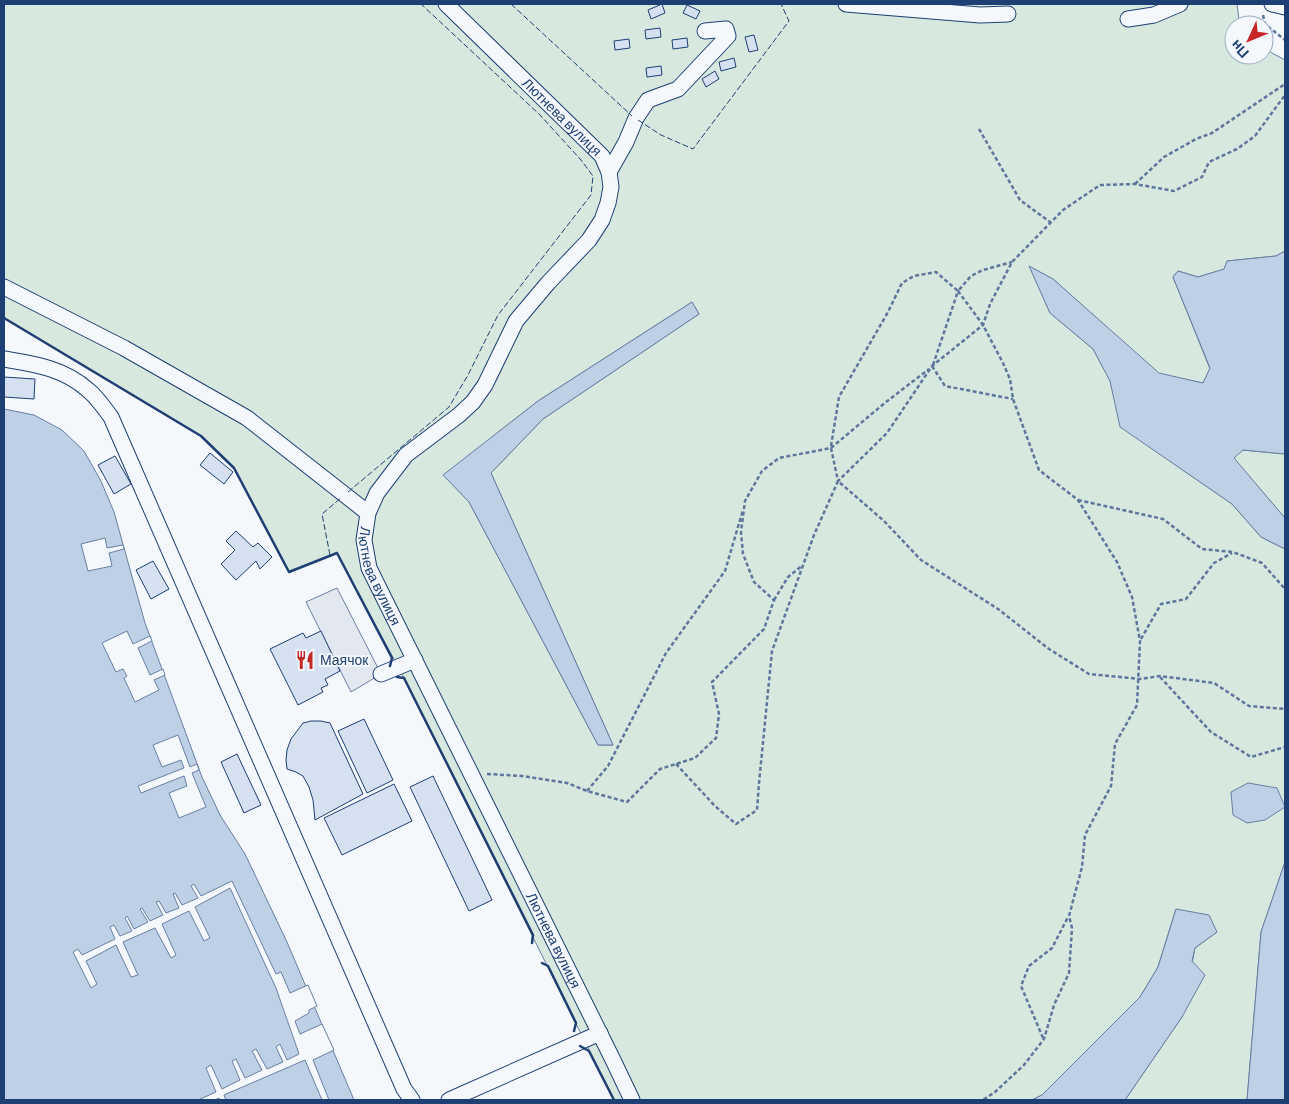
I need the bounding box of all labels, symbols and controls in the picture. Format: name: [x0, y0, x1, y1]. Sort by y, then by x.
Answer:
north arrow: [1224, 15, 1274, 65]
text: Пн: [1227, 37, 1252, 62]
street label: Лютнева вулиця: [519, 74, 606, 159]
street label: Лютнева вулиця: [355, 526, 405, 628]
restaurant icon: Маячок: [294, 649, 316, 671]
place label: Маячок: [320, 651, 369, 668]
street label: Лютнева вулиця: [523, 889, 585, 991]

